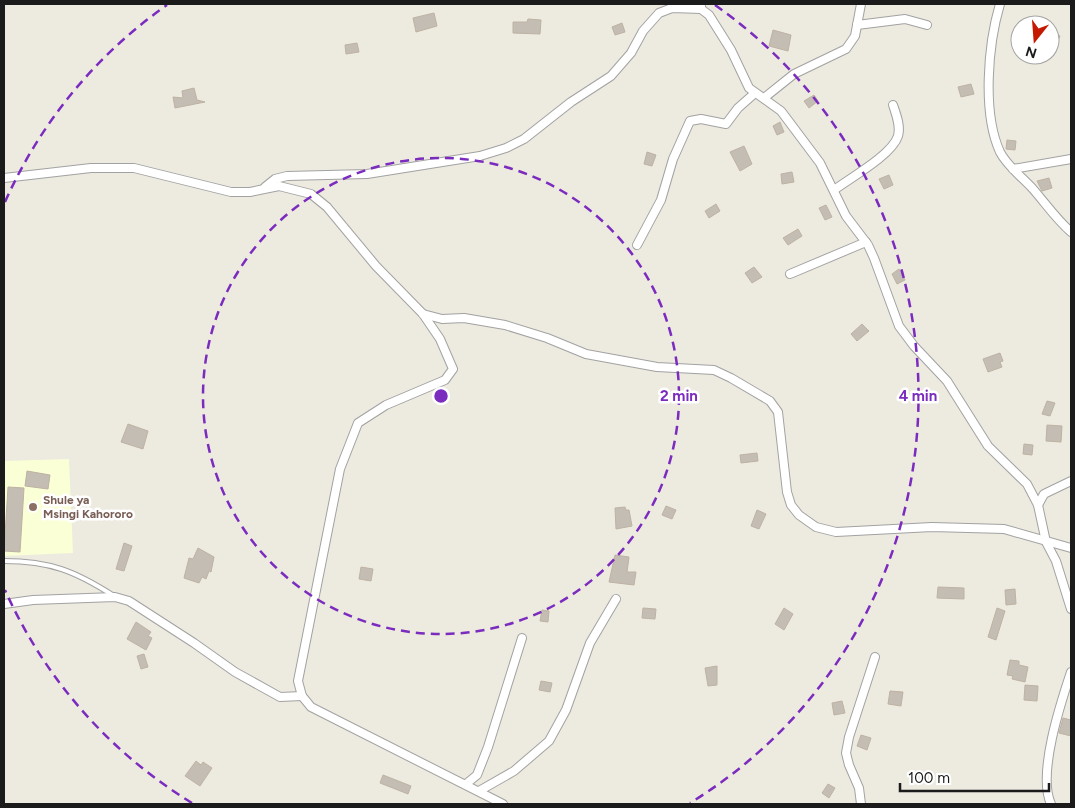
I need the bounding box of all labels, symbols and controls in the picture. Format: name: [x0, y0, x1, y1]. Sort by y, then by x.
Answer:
north arrow: [1010, 15, 1060, 65]
text: N: [1024, 42, 1039, 62]
centre of rings: [432, 387, 450, 405]
text: 2 min: [660, 387, 698, 405]
text: 4 min: [899, 387, 937, 405]
place label: Shule ya Msingi Kahororo: [43, 493, 133, 521]
marker: Shule ya Msingi Kahororo: [27, 501, 39, 513]
scale bar: [900, 760, 1049, 792]
text: 100 m: [908, 769, 950, 787]

